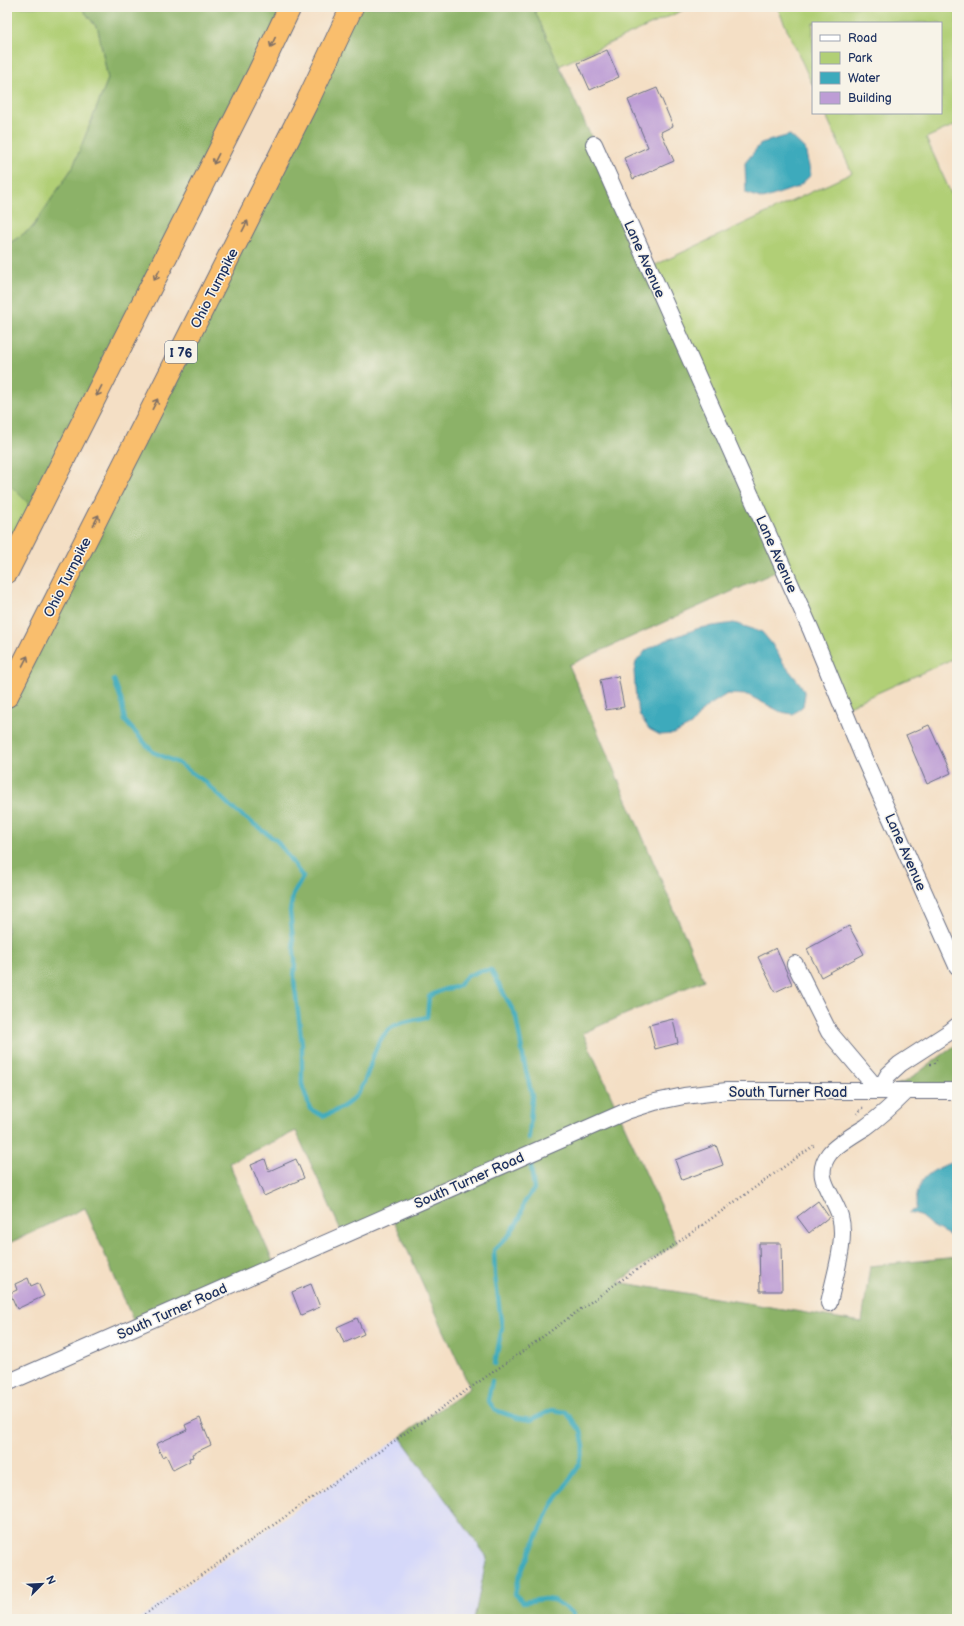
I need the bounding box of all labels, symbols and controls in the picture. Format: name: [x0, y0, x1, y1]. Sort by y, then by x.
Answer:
legend: [812, 22, 942, 114]
text: Road: [848, 31, 877, 46]
one-way arrow: [269, 36, 276, 48]
text: Park: [848, 51, 872, 66]
text: Water: [848, 71, 880, 86]
text: Building: [848, 91, 892, 106]
one-way arrow: [212, 153, 219, 165]
street label: Lane Avenue: [620, 218, 669, 300]
one-way arrow: [242, 220, 249, 232]
street label: Ohio Turnpike: [187, 245, 242, 331]
one-way arrow: [153, 269, 161, 281]
road number: I 76: [165, 341, 197, 363]
one-way arrow: [94, 385, 102, 397]
one-way arrow: [152, 398, 159, 410]
street label: Lane Avenue: [752, 513, 801, 595]
one-way arrow: [93, 514, 100, 526]
street label: Ohio Turnpike: [40, 534, 95, 620]
one-way arrow: [21, 655, 29, 667]
street label: Lane Avenue: [881, 811, 930, 893]
street label: South Turner Road: [729, 1084, 847, 1101]
street label: South Turner Road: [412, 1149, 527, 1212]
street label: South Turner Road: [115, 1280, 230, 1343]
north arrow: [22, 1564, 62, 1604]
text: N: [43, 1574, 58, 1587]

